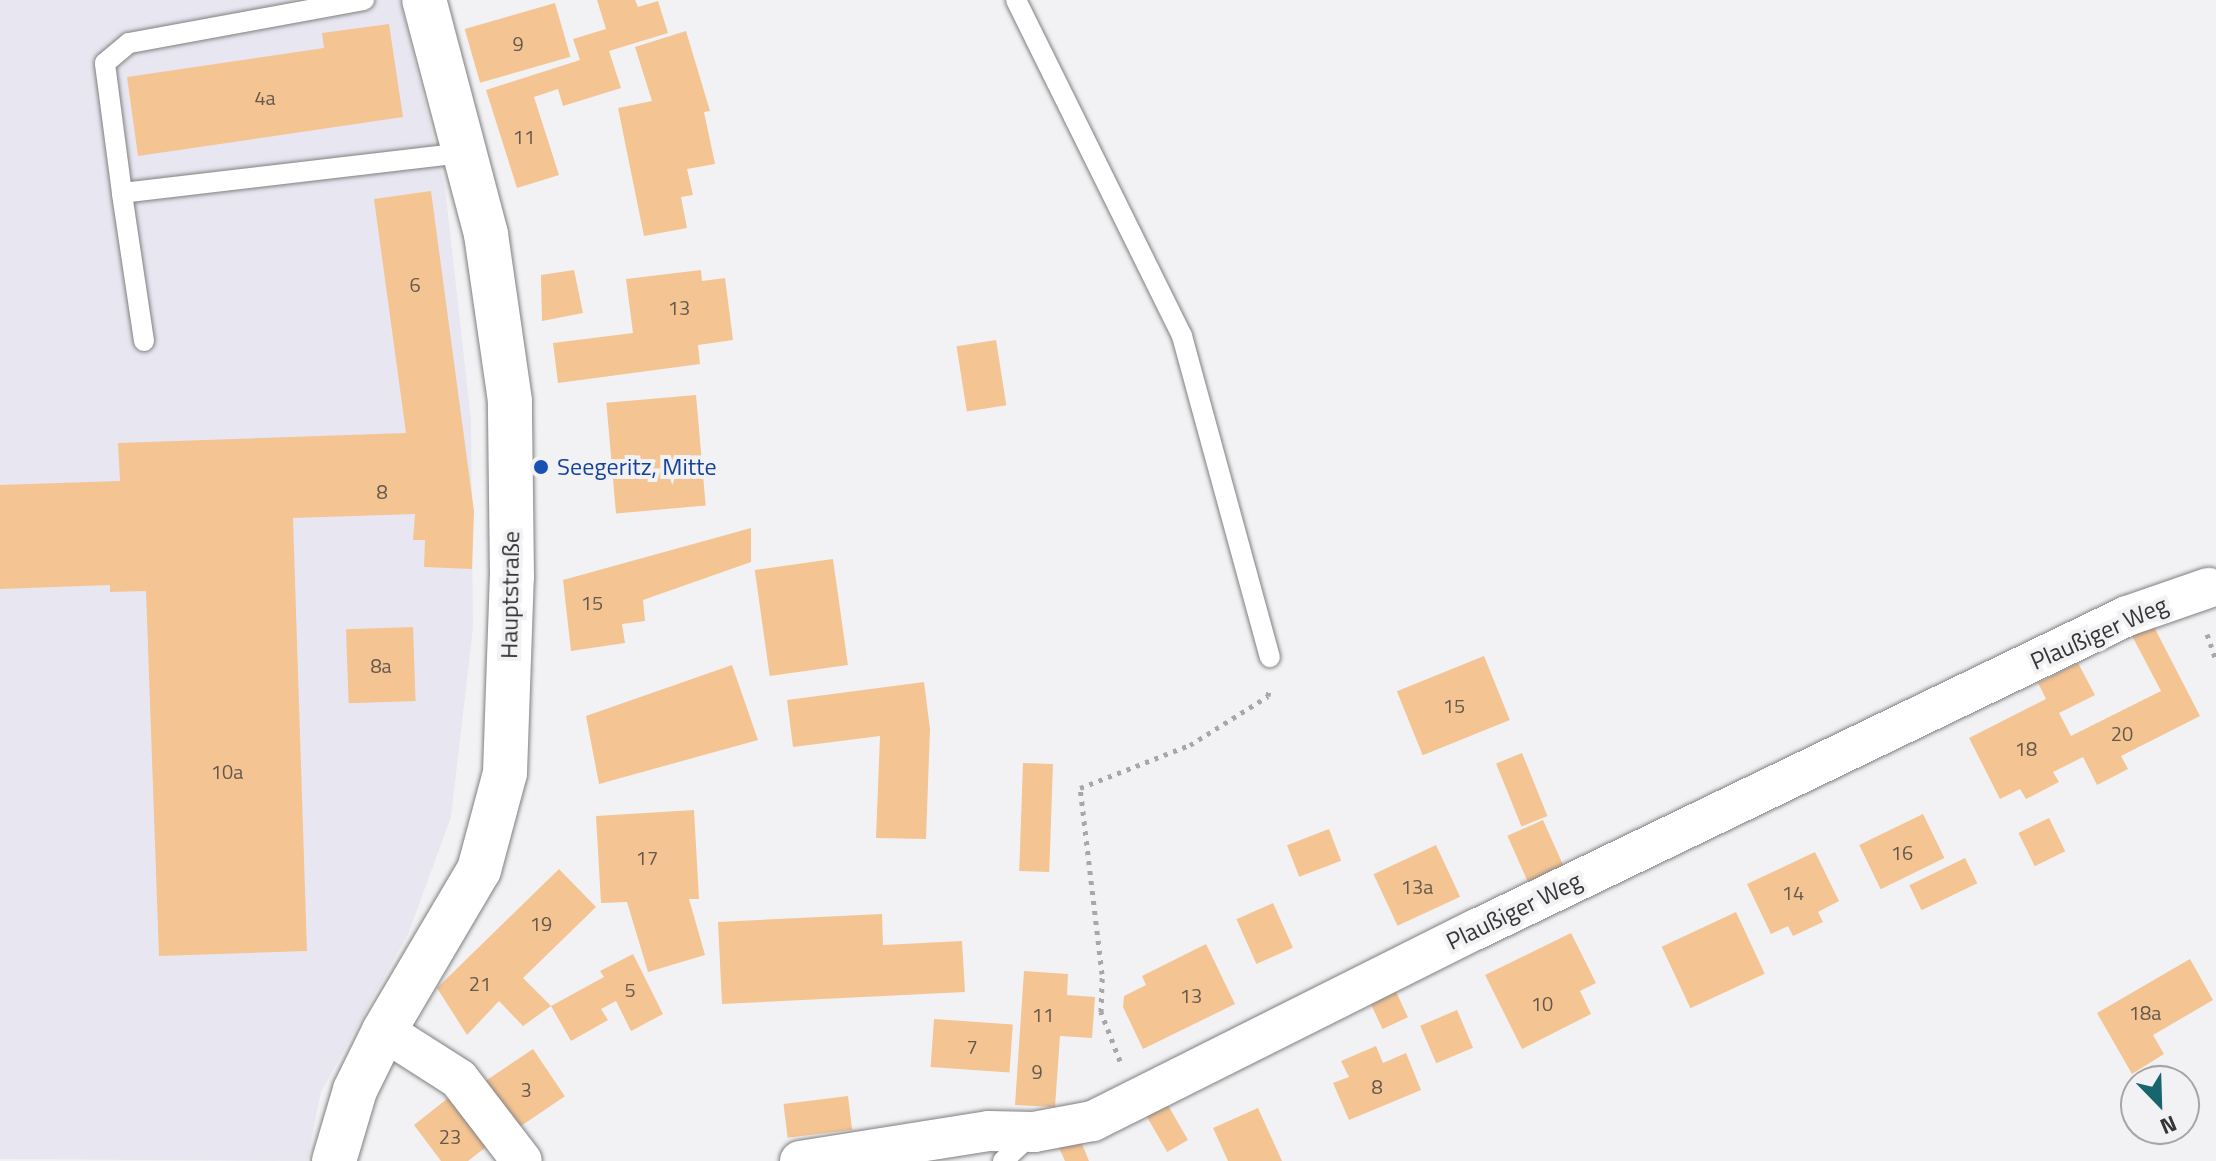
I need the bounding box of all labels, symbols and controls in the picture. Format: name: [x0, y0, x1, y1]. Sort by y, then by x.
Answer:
house number: 9: [512, 31, 524, 55]
house number: 4a: [254, 85, 276, 109]
house number: 11: [513, 124, 535, 148]
house number: 6: [409, 272, 421, 296]
house number: 13: [668, 295, 690, 319]
place label: Seegeritz, Mitte: [557, 453, 717, 481]
marker: Seegeritz, Mitte: [532, 458, 550, 476]
house number: 8: [376, 479, 388, 503]
street label: Hauptstraße: [494, 531, 526, 659]
house number: 15: [581, 590, 603, 614]
street label: Plaußiger Weg: [2026, 590, 2172, 676]
house number: 8a: [370, 653, 392, 677]
house number: 15: [1443, 693, 1465, 717]
house number: 20: [2111, 721, 2133, 745]
house number: 18: [2015, 736, 2037, 760]
house number: 10a: [211, 759, 243, 783]
house number: 16: [1891, 840, 1913, 864]
house number: 17: [636, 845, 658, 869]
street label: Plaußiger Weg: [1442, 866, 1586, 956]
house number: 13a: [1401, 874, 1433, 898]
house number: 14: [1782, 880, 1804, 904]
house number: 19: [530, 911, 552, 935]
house number: 21: [469, 971, 491, 995]
house number: 5: [624, 977, 636, 1001]
house number: 13: [1180, 983, 1202, 1007]
house number: 10: [1531, 991, 1553, 1015]
house number: 18a: [2129, 1000, 2161, 1024]
house number: 11: [1032, 1002, 1054, 1026]
house number: 7: [966, 1034, 978, 1058]
house number: 9: [1031, 1059, 1043, 1083]
north arrow: [2120, 1065, 2200, 1145]
house number: 8: [1371, 1074, 1383, 1098]
house number: 3: [520, 1077, 532, 1101]
text: N: [2155, 1107, 2182, 1144]
house number: 23: [439, 1124, 461, 1148]

